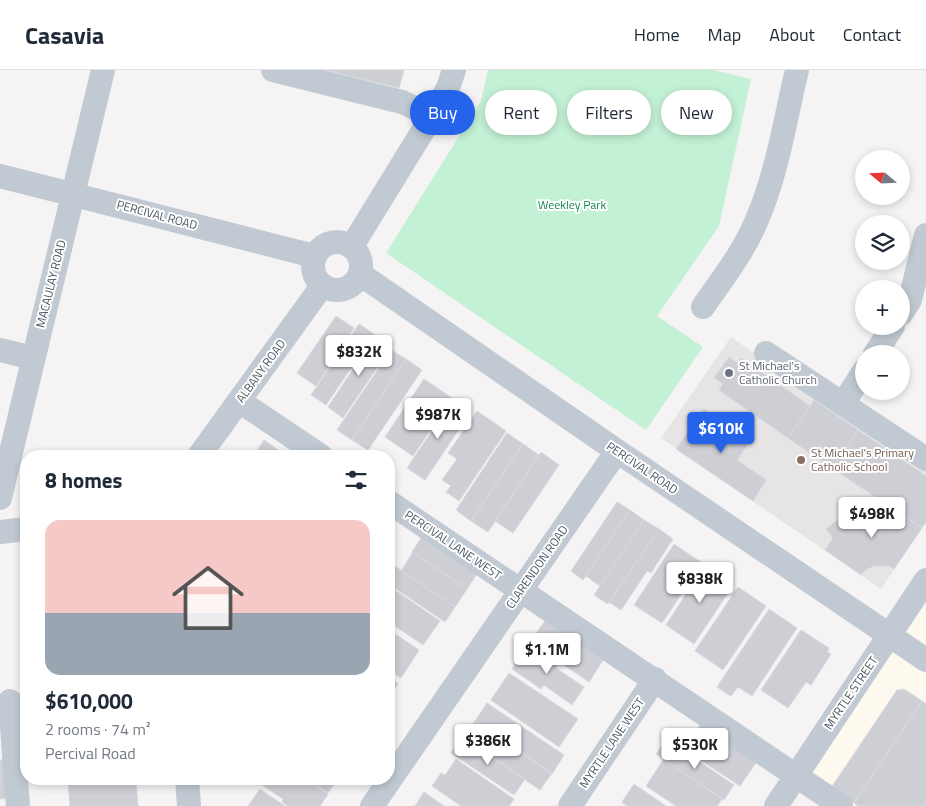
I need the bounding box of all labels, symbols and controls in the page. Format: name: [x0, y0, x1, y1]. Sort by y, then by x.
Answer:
text: Casavia: [25, 17, 104, 53]
text: Home: [634, 21, 680, 48]
text: Map: [708, 21, 741, 48]
text: About: [769, 21, 815, 48]
text: Contact: [843, 21, 901, 48]
chip: Buy: [410, 90, 475, 135]
chip: Rent: [485, 90, 557, 135]
chip: Filters: [567, 90, 651, 135]
chip: New: [661, 90, 732, 135]
north arrow: [855, 150, 910, 205]
map controls: [855, 150, 910, 400]
street label: PERCIVAL ROAD: [115, 195, 200, 234]
park label: Weekley Park: [538, 195, 606, 214]
button: layers: [855, 215, 910, 270]
street label: MACAULAY ROAD: [30, 238, 71, 330]
button: +: [855, 280, 910, 335]
pin: $832K: [324, 334, 394, 377]
street label: ALBANY ROAD: [231, 335, 290, 406]
text: $832K: [336, 339, 382, 363]
button: −: [855, 345, 910, 400]
place label: St Michael's Catholic Church: [739, 356, 817, 389]
marker: St Michael's Catholic Church: [723, 367, 735, 379]
pin: $987K: [403, 398, 473, 440]
text: $987K: [415, 402, 461, 426]
pin: $610K: [686, 412, 756, 454]
text: $610K: [698, 416, 744, 440]
street label: PERCIVAL ROAD: [603, 437, 682, 499]
place label: St Michael's Primary Catholic School: [811, 443, 914, 476]
marker: St Michael's Primary Catholic School: [795, 454, 807, 466]
text: 8 homes: [45, 464, 122, 496]
icon: filters: [342, 466, 370, 494]
pin: $498K: [837, 496, 907, 539]
text: $498K: [849, 501, 895, 525]
street label: PERCIVAL LANE WEST: [401, 505, 506, 584]
street label: CLARENDON ROAD: [501, 521, 573, 612]
icon: home: [163, 553, 253, 643]
pin: $838K: [665, 562, 735, 604]
text: $838K: [677, 566, 723, 590]
pin: $1.1M: [512, 632, 582, 675]
text: $1.1M: [525, 637, 569, 661]
street label: MYRTLE STREET: [819, 652, 883, 733]
text: $610,000: [45, 685, 133, 717]
street label: MYRTLE LANE WEST: [574, 693, 649, 792]
text: 2 rooms · 74 m²: [45, 717, 150, 741]
pin: $386K: [453, 724, 523, 766]
text: $386K: [465, 728, 511, 752]
pin: $530K: [660, 728, 730, 770]
text: $530K: [672, 732, 718, 756]
text: Percival Road: [45, 741, 136, 765]

